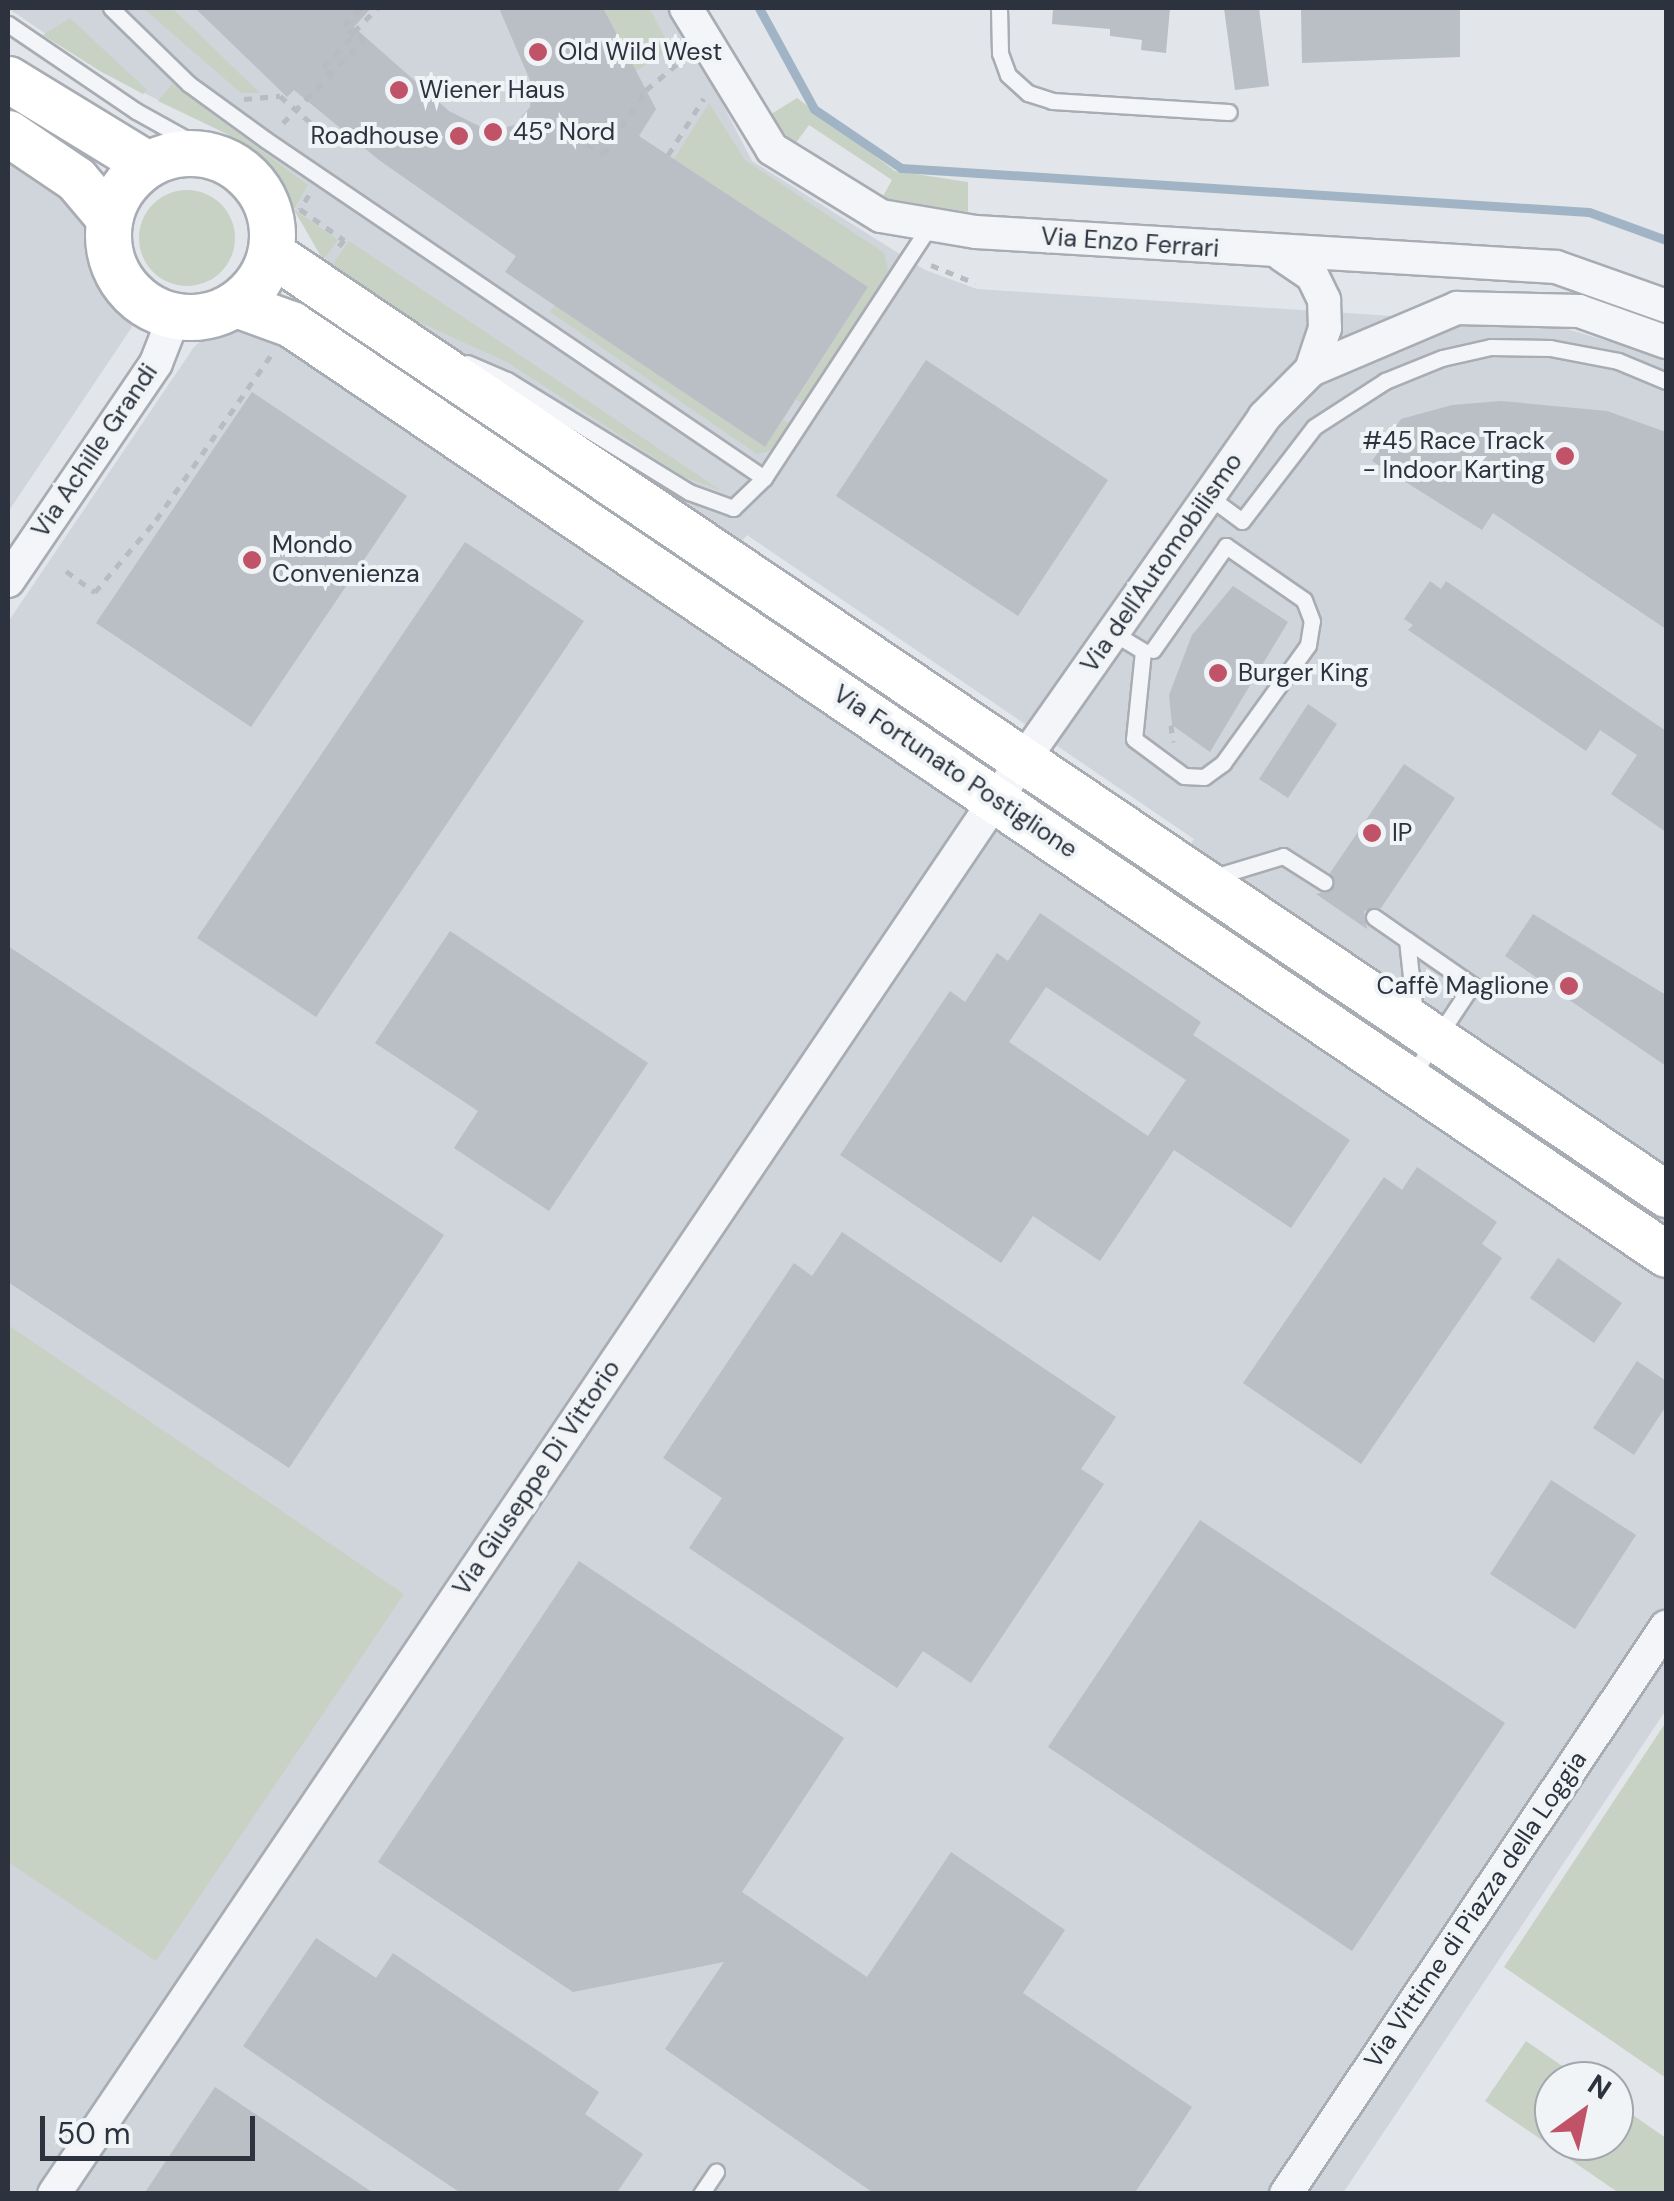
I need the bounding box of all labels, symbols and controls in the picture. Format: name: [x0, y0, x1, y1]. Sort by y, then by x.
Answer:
place label: Old Wild West: [558, 37, 722, 67]
marker: Old Wild West: [527, 41, 549, 63]
place label: Wiener Haus: [419, 75, 565, 105]
marker: Wiener Haus: [388, 79, 410, 101]
place label: 45° Nord: [513, 117, 615, 147]
place label: Roadhouse: [311, 121, 439, 151]
marker: 45° Nord: [482, 121, 504, 143]
marker: Roadhouse: [448, 125, 470, 147]
street label: Via Enzo Ferrari: [1040, 222, 1220, 264]
street label: Via Achille Grandi: [26, 358, 164, 544]
place label: #45 Race Track - Indoor Karting: [1362, 427, 1545, 486]
marker: #45 Race Track - Indoor Karting: [1554, 445, 1576, 467]
street label: Via dell'Automobilismo: [1075, 447, 1249, 679]
place label: Mondo Convenienza: [272, 531, 420, 590]
marker: Mondo Convenienza: [241, 549, 263, 571]
place label: Burger King: [1238, 658, 1369, 688]
marker: Burger King: [1207, 662, 1229, 684]
street label: Via Fortunato Postiglione: [827, 679, 1083, 865]
place label: IP: [1392, 818, 1412, 848]
marker: IP: [1361, 822, 1383, 844]
place label: Caffè Maglione: [1377, 971, 1549, 1001]
marker: Caffè Maglione: [1558, 975, 1580, 997]
street label: Via Giuseppe Di Vittorio: [447, 1354, 627, 1602]
street label: Via Vittime di Piazza della Loggia: [1359, 1746, 1593, 2074]
north arrow: [1534, 2061, 1634, 2161]
text: N: [1581, 2066, 1618, 2108]
scale bar: [45, 2096, 260, 2158]
text: 50 m: [57, 2114, 131, 2153]

